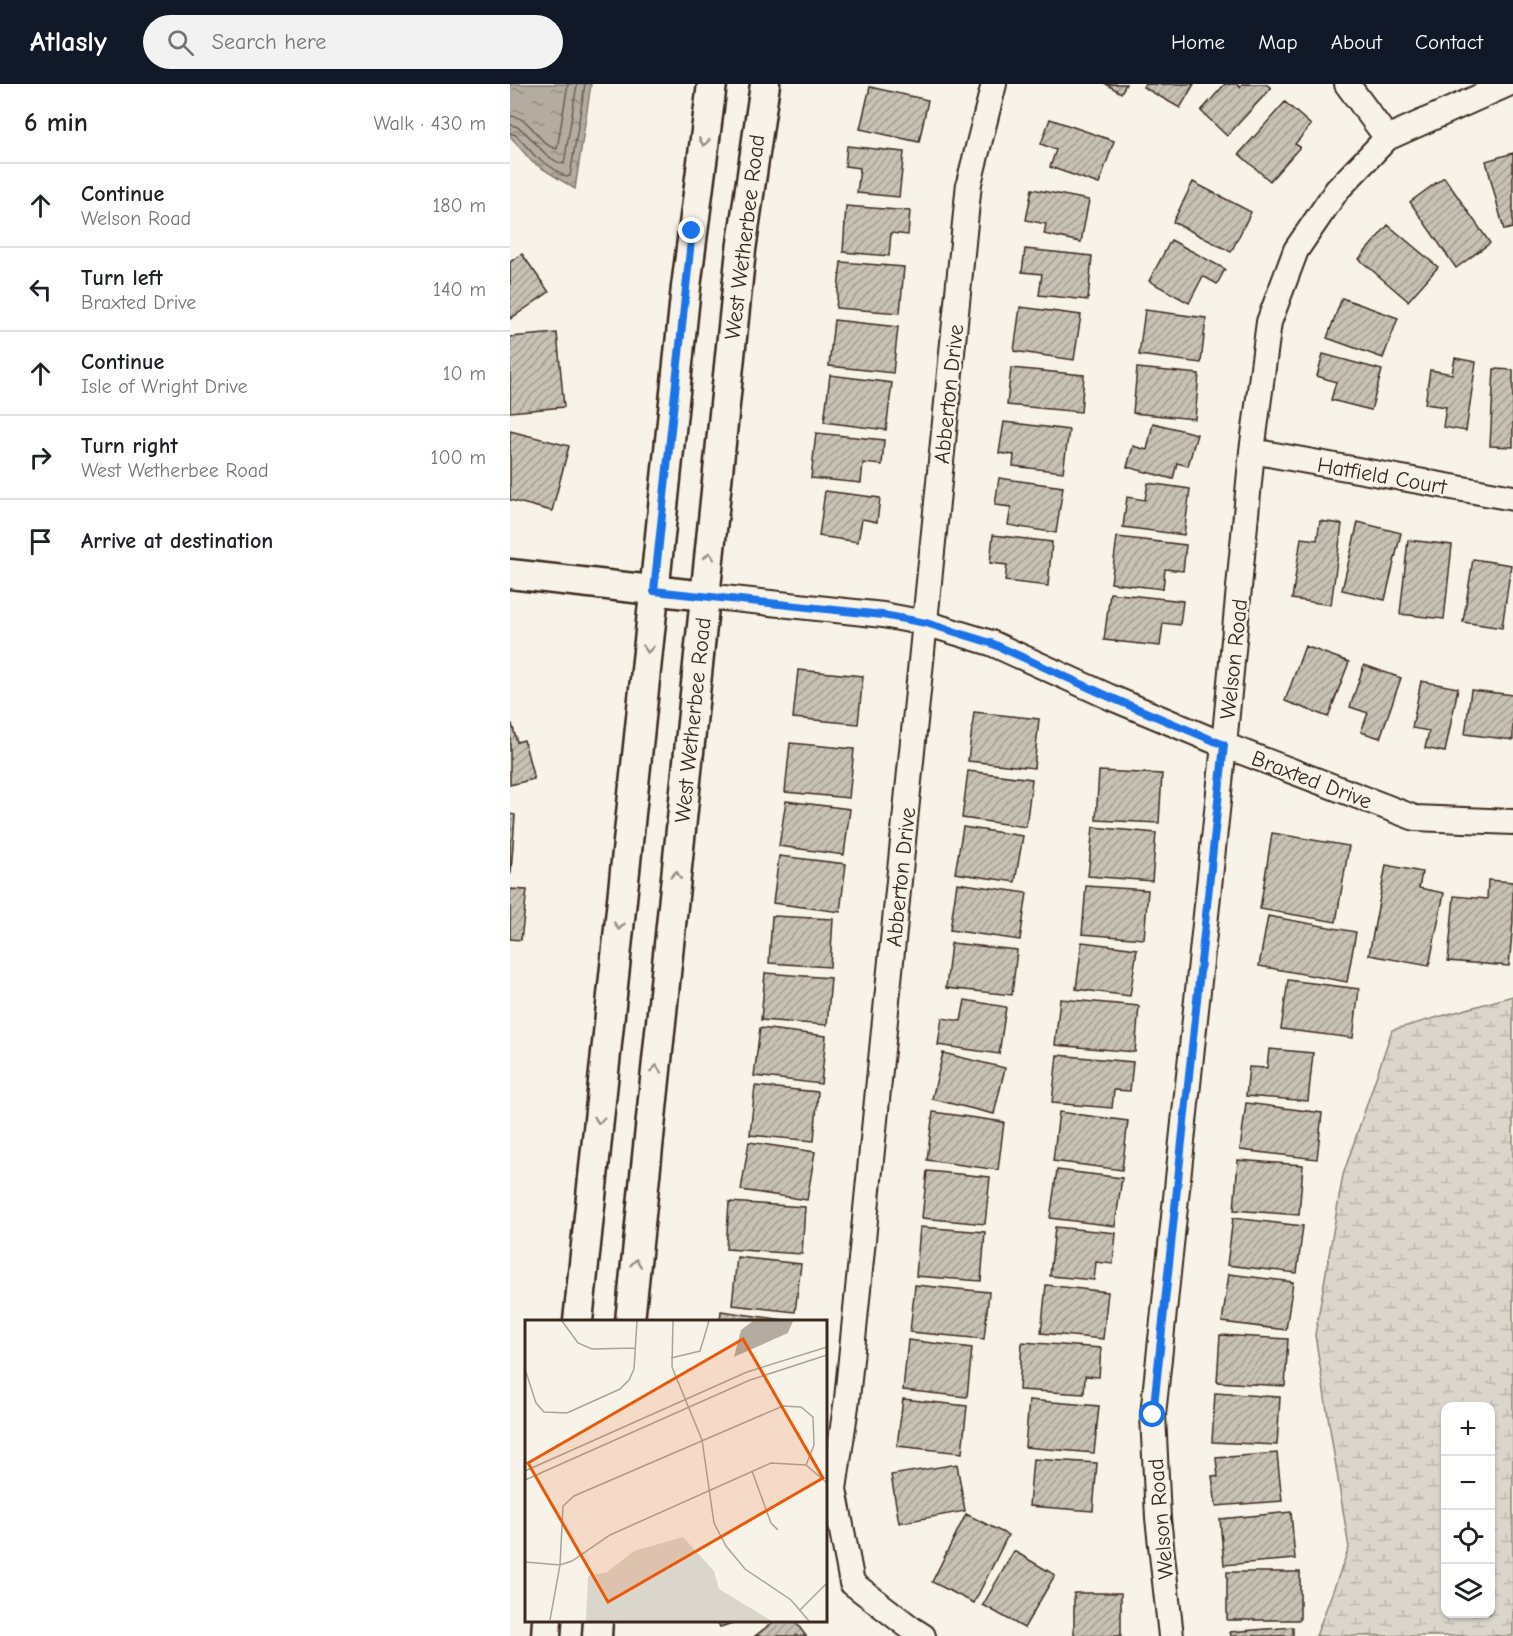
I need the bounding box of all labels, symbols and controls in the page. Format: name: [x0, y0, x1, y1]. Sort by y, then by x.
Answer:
search box: [143, 15, 563, 69]
text: Atlasly: [30, 26, 107, 58]
icon: search: [164, 26, 197, 59]
text: Search here: [212, 29, 326, 55]
text: Home: [1171, 30, 1225, 54]
text: Map: [1258, 30, 1298, 54]
text: About: [1331, 30, 1382, 54]
text: Contact: [1415, 30, 1483, 54]
text: 6 min: [24, 108, 88, 138]
text: Walk · 430 m: [374, 112, 486, 135]
street label: West Wetherbee Road: [720, 133, 770, 341]
one-way arrow: [698, 137, 710, 146]
text: Continue: [81, 181, 164, 207]
icon: ahead: [24, 189, 57, 222]
text: 180 m: [432, 194, 486, 217]
text: Welson Road: [81, 207, 191, 230]
route end: [678, 217, 704, 243]
text: Turn left: [81, 265, 163, 291]
icon: left: [24, 273, 57, 306]
text: 140 m: [433, 278, 486, 301]
text: Braxted Drive: [81, 291, 196, 314]
street label: Abberton Drive: [929, 323, 969, 465]
text: Continue: [81, 349, 164, 375]
icon: ahead: [24, 357, 57, 390]
text: 10 m: [443, 362, 486, 385]
text: Isle of Wright Drive: [81, 375, 248, 398]
text: Turn right: [81, 433, 178, 459]
icon: right: [24, 441, 57, 474]
text: 100 m: [431, 446, 486, 469]
street label: Hatfield Court: [1315, 452, 1449, 500]
text: West Wetherbee Road: [81, 459, 269, 482]
icon: arrive: [24, 525, 57, 558]
text: Arrive at destination: [81, 528, 273, 554]
one-way arrow: [702, 551, 715, 560]
street label: Welson Road: [1215, 597, 1253, 721]
street label: West Wetherbee Road: [669, 616, 717, 824]
one-way arrow: [642, 644, 655, 653]
street label: Braxted Drive: [1248, 745, 1375, 815]
street label: Abberton Drive: [881, 806, 921, 948]
one-way arrow: [669, 870, 682, 879]
one-way arrow: [613, 922, 626, 931]
one-way arrow: [649, 1064, 662, 1073]
one-way arrow: [593, 1116, 606, 1125]
one-way arrow: [629, 1258, 642, 1267]
inset map: [525, 1320, 826, 1621]
route start: [1139, 1401, 1165, 1427]
map controls: [1441, 1402, 1495, 1618]
button: +: [1441, 1402, 1495, 1456]
button: −: [1441, 1456, 1495, 1510]
street label: Welson Road: [1143, 1457, 1179, 1580]
button: locate: [1441, 1510, 1495, 1564]
button: layers: [1441, 1564, 1495, 1618]

